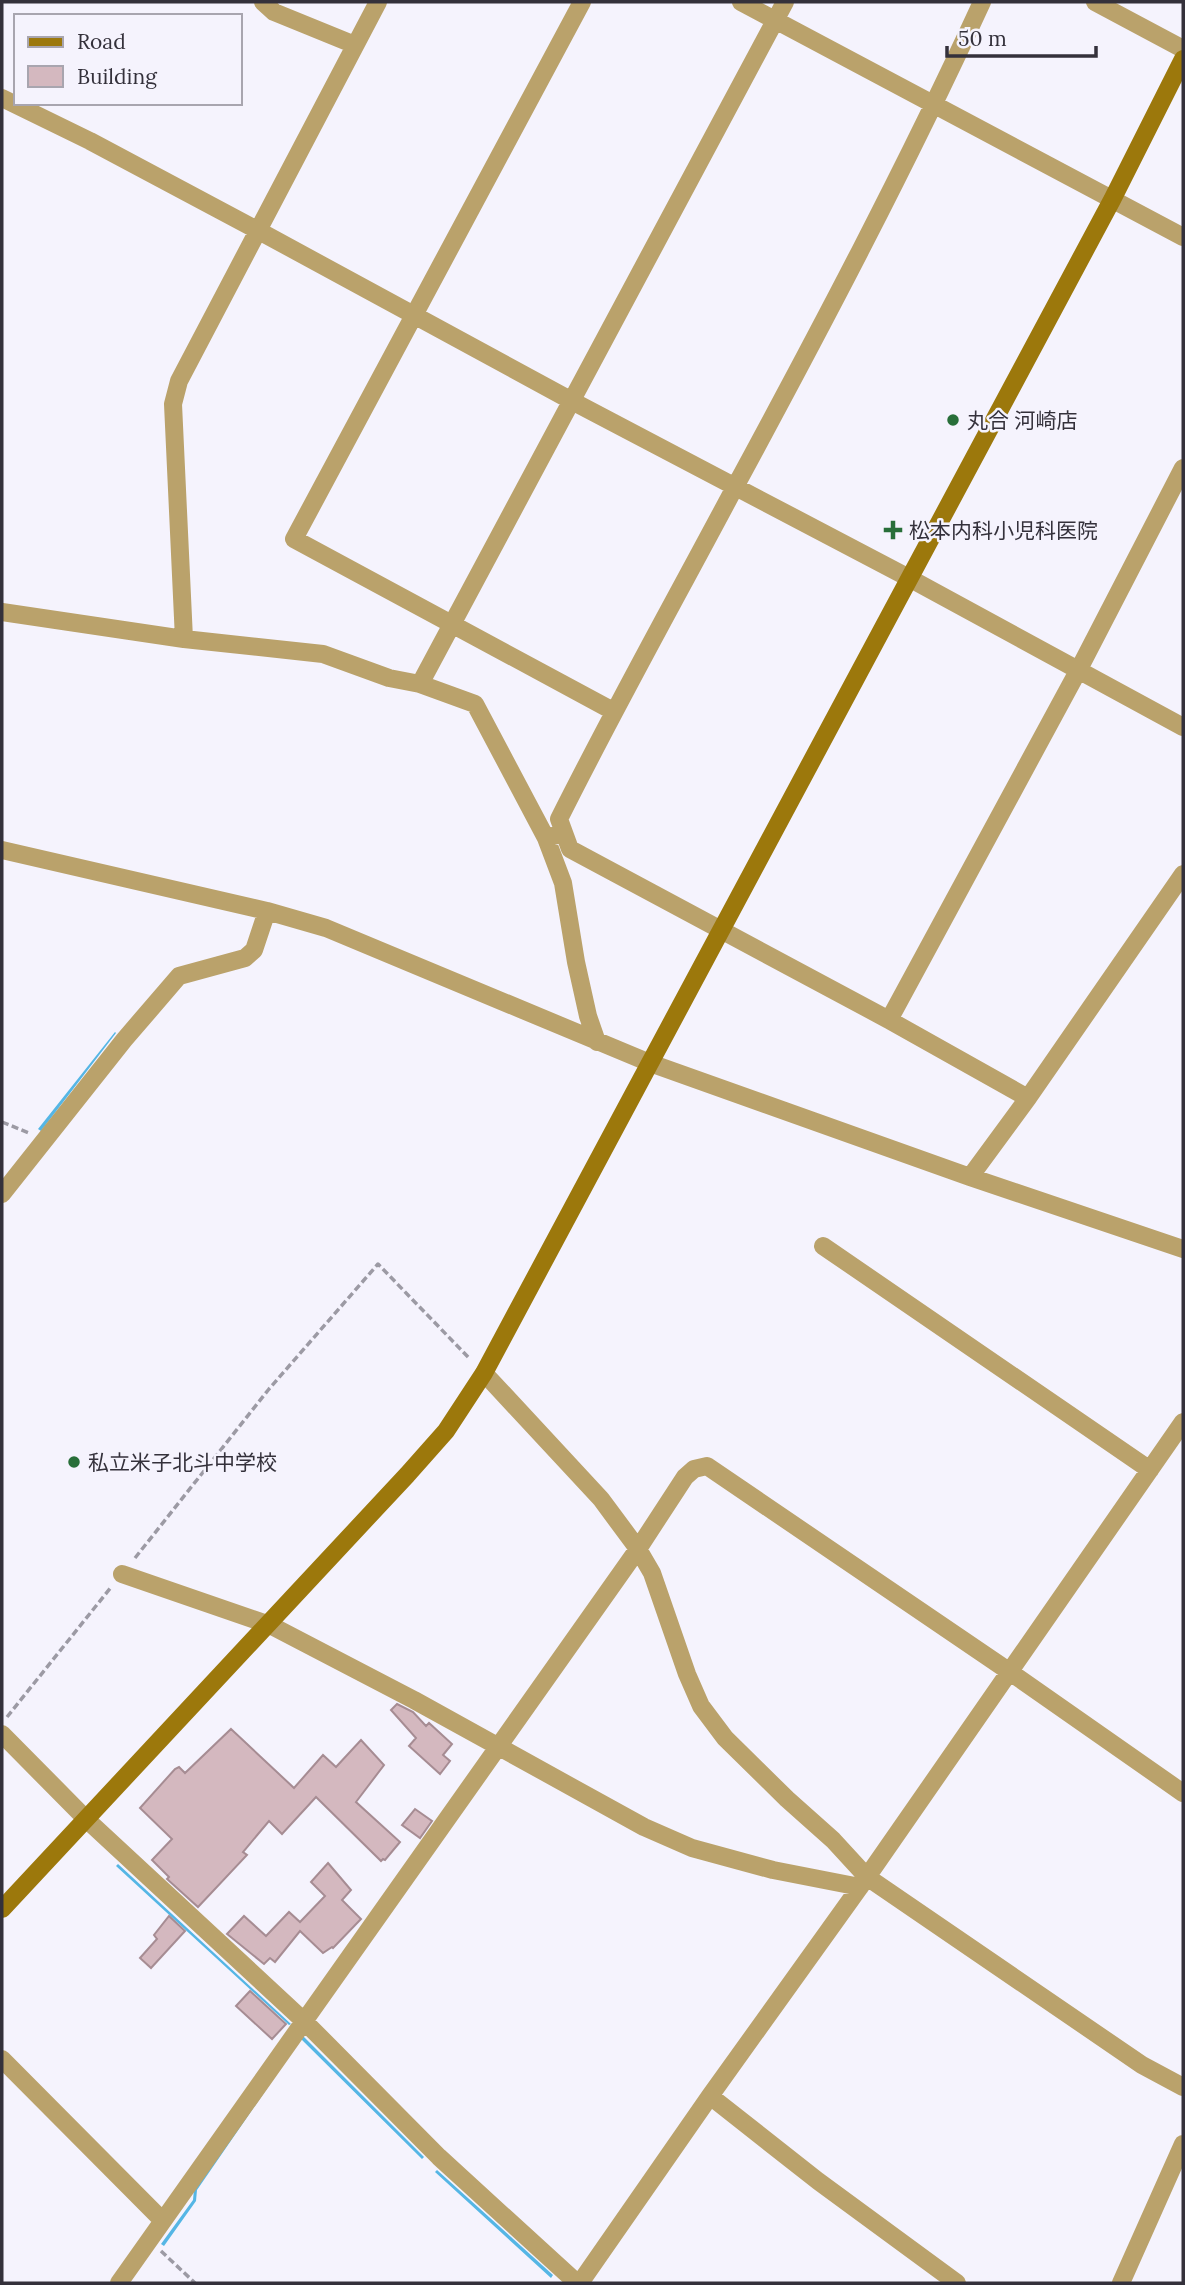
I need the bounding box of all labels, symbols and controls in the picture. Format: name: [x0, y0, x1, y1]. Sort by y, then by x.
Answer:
legend: [14, 14, 242, 105]
scale bar: [947, 14, 1096, 58]
text: 50 m: [958, 25, 1007, 52]
text: Road: [77, 28, 126, 55]
text: Building: [77, 63, 157, 90]
place label: 丸合 河崎店: [967, 407, 1078, 434]
marker: 丸合 河崎店: [945, 412, 961, 428]
place label: 松本内科小児科医院: [909, 517, 1098, 544]
marker: 松本内科小児科医院: [883, 520, 903, 540]
place label: 私立米子北斗中学校: [88, 1449, 277, 1476]
marker: 私立米子北斗中学校: [66, 1454, 82, 1470]

